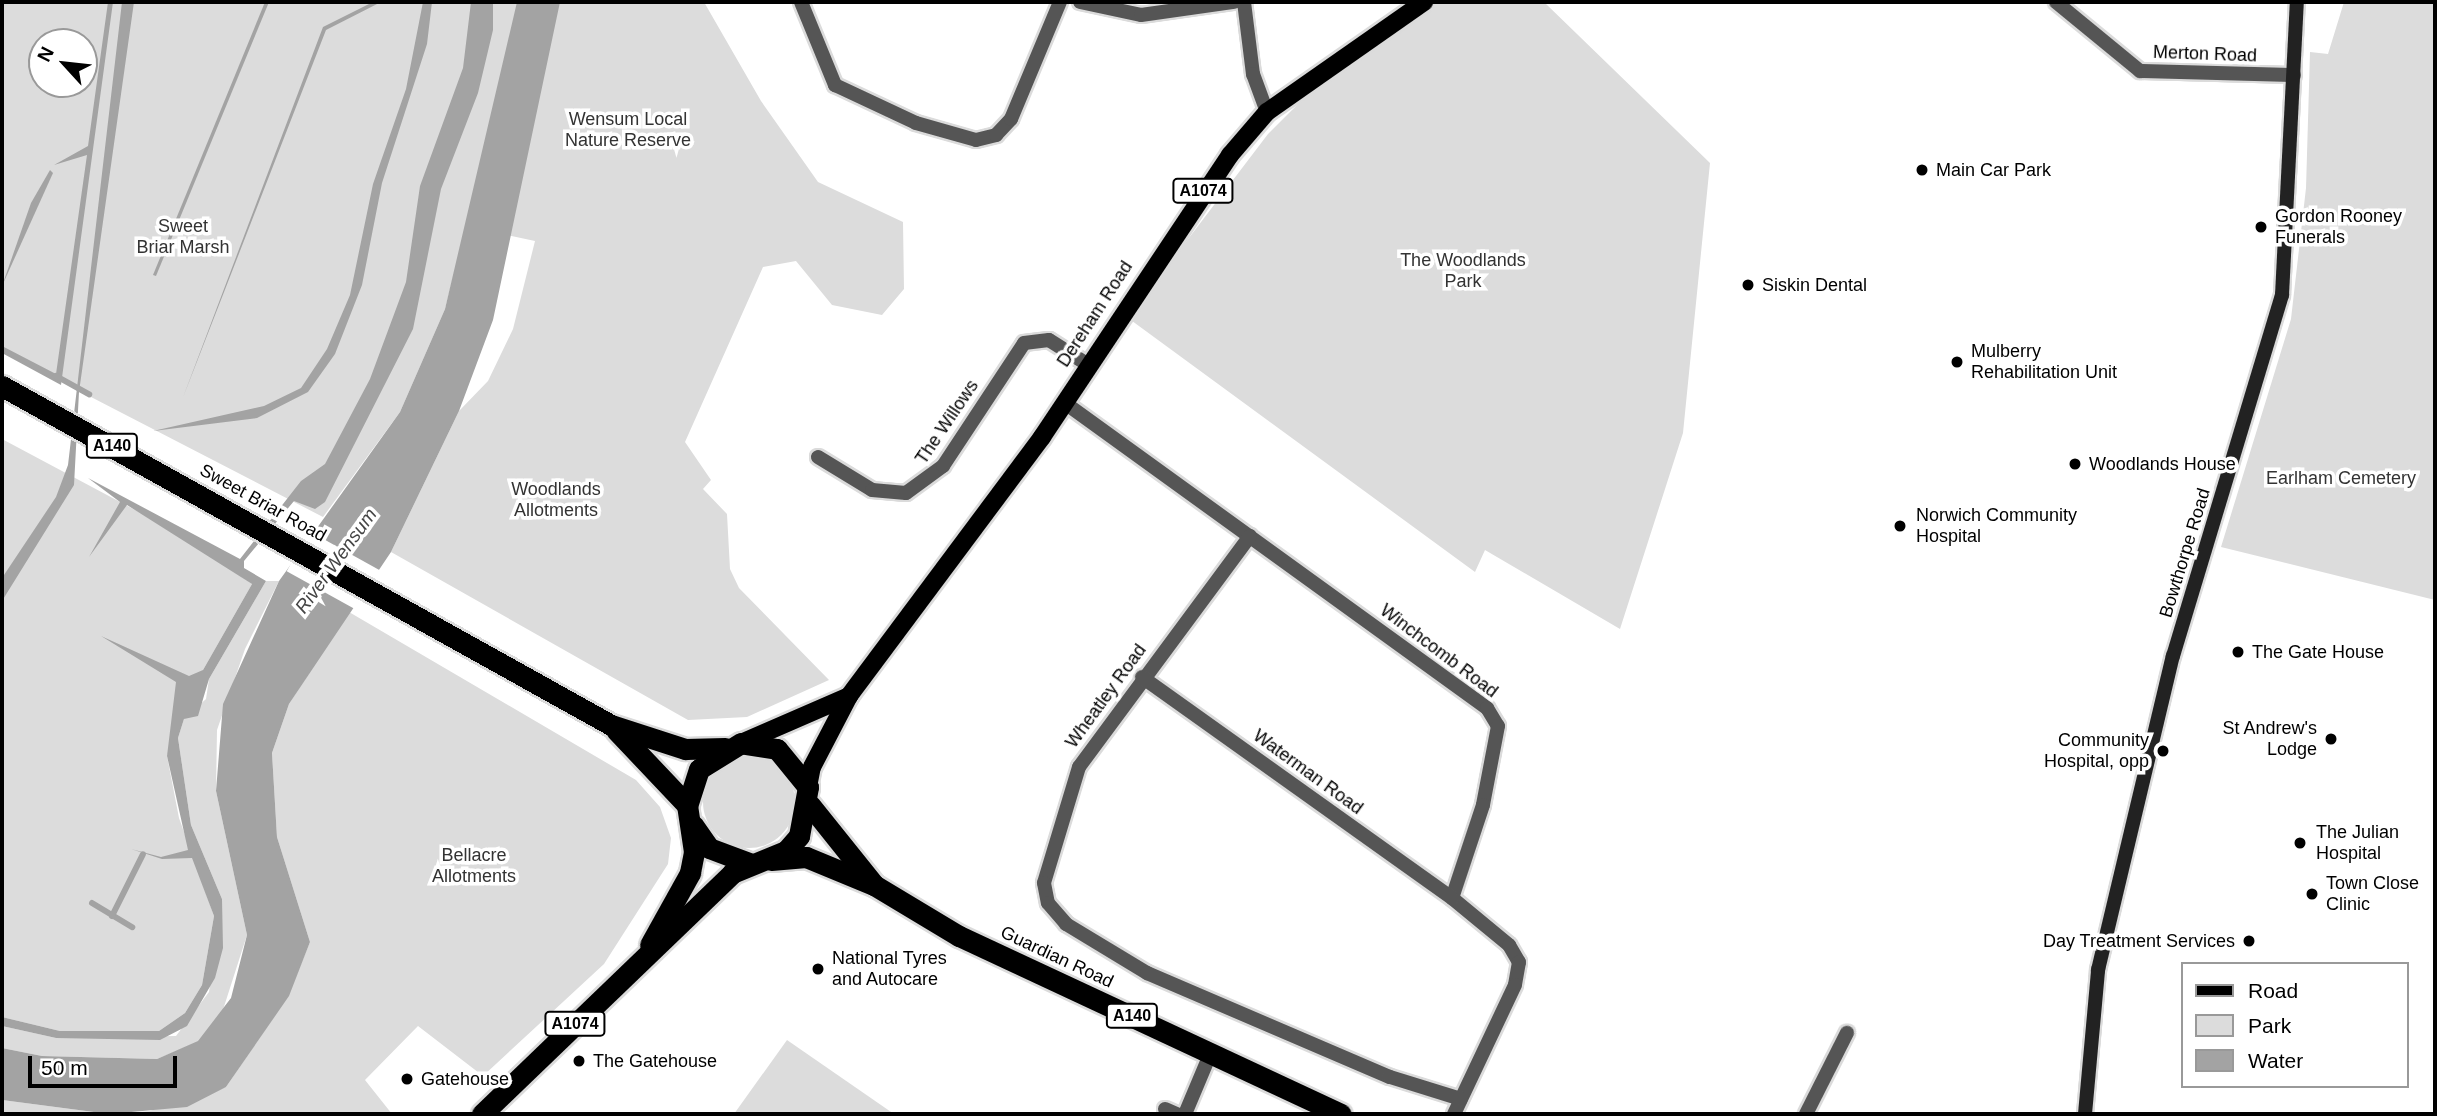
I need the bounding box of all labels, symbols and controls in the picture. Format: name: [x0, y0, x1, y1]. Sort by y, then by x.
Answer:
north arrow: [28, 28, 98, 98]
street label: Merton Road: [2153, 41, 2257, 67]
text: N: [33, 43, 58, 65]
park label: Wensum Local Nature Reserve: [565, 109, 691, 152]
place label: Main Car Park: [1936, 159, 2051, 181]
marker: Main Car Park: [1914, 162, 1930, 178]
road number: A1074: [1172, 178, 1234, 204]
place label: Gordon Rooney Funerals: [2275, 206, 2402, 248]
park label: Sweet Briar Marsh: [136, 216, 230, 258]
marker: Gordon Rooney Funerals: [2253, 219, 2269, 235]
park label: The Woodlands Park: [1400, 250, 1526, 292]
street label: Dereham Road: [1053, 257, 1137, 371]
place label: Siskin Dental: [1762, 274, 1867, 296]
marker: Siskin Dental: [1740, 277, 1756, 293]
place label: Mulberry Rehabilitation Unit: [1971, 341, 2117, 384]
marker: Mulberry Rehabilitation Unit: [1949, 354, 1965, 370]
street label: The Willows: [911, 376, 983, 468]
road number: A140: [86, 434, 138, 458]
place label: Woodlands House: [2089, 453, 2236, 475]
marker: Woodlands House: [2067, 456, 2083, 472]
street label: Sweet Briar Road: [196, 459, 330, 547]
park label: Earlham Cemetery: [2266, 467, 2416, 489]
park label: Woodlands Allotments: [511, 479, 601, 522]
street label: Bowthorpe Road: [2155, 486, 2215, 620]
water label: River Wensum: [290, 504, 382, 618]
place label: Norwich Community Hospital: [1916, 505, 2077, 548]
marker: Norwich Community Hospital: [1890, 516, 1910, 536]
street label: Winchcomb Road: [1376, 600, 1502, 702]
street label: Wheatley Road: [1061, 640, 1151, 752]
place label: The Gate House: [2252, 641, 2384, 663]
marker: The Gate House: [2230, 644, 2246, 660]
place label: St Andrew's Lodge: [2222, 718, 2317, 760]
street label: Waterman Road: [1249, 725, 1367, 819]
place label: Community Hospital, opp: [2044, 730, 2149, 772]
marker: St Andrew's Lodge: [2323, 731, 2339, 747]
marker: Community Hospital, opp: [2155, 743, 2171, 759]
place label: The Julian Hospital: [2316, 822, 2399, 864]
marker: The Julian Hospital: [2290, 833, 2310, 853]
park label: Bellacre Allotments: [432, 845, 516, 888]
place label: Town Close Clinic: [2326, 873, 2419, 916]
marker: Town Close Clinic: [2304, 886, 2320, 902]
street label: Guardian Road: [997, 921, 1117, 993]
place label: Day Treatment Services: [2043, 930, 2235, 952]
marker: Day Treatment Services: [2241, 933, 2257, 949]
place label: National Tyres and Autocare: [832, 948, 947, 990]
marker: National Tyres and Autocare: [810, 961, 826, 977]
legend: [2182, 962, 2409, 1088]
text: Road: [2248, 979, 2298, 1002]
road number: A140: [1106, 1004, 1158, 1028]
road number: A1074: [544, 1012, 606, 1036]
text: Park: [2248, 1014, 2291, 1037]
scale bar: [32, 1042, 180, 1086]
text: Water: [2248, 1049, 2303, 1072]
place label: The Gatehouse: [593, 1050, 717, 1072]
marker: The Gatehouse: [571, 1053, 587, 1069]
text: 50 m: [41, 1056, 88, 1079]
place label: Gatehouse: [421, 1068, 509, 1090]
marker: Gatehouse: [399, 1071, 415, 1087]

